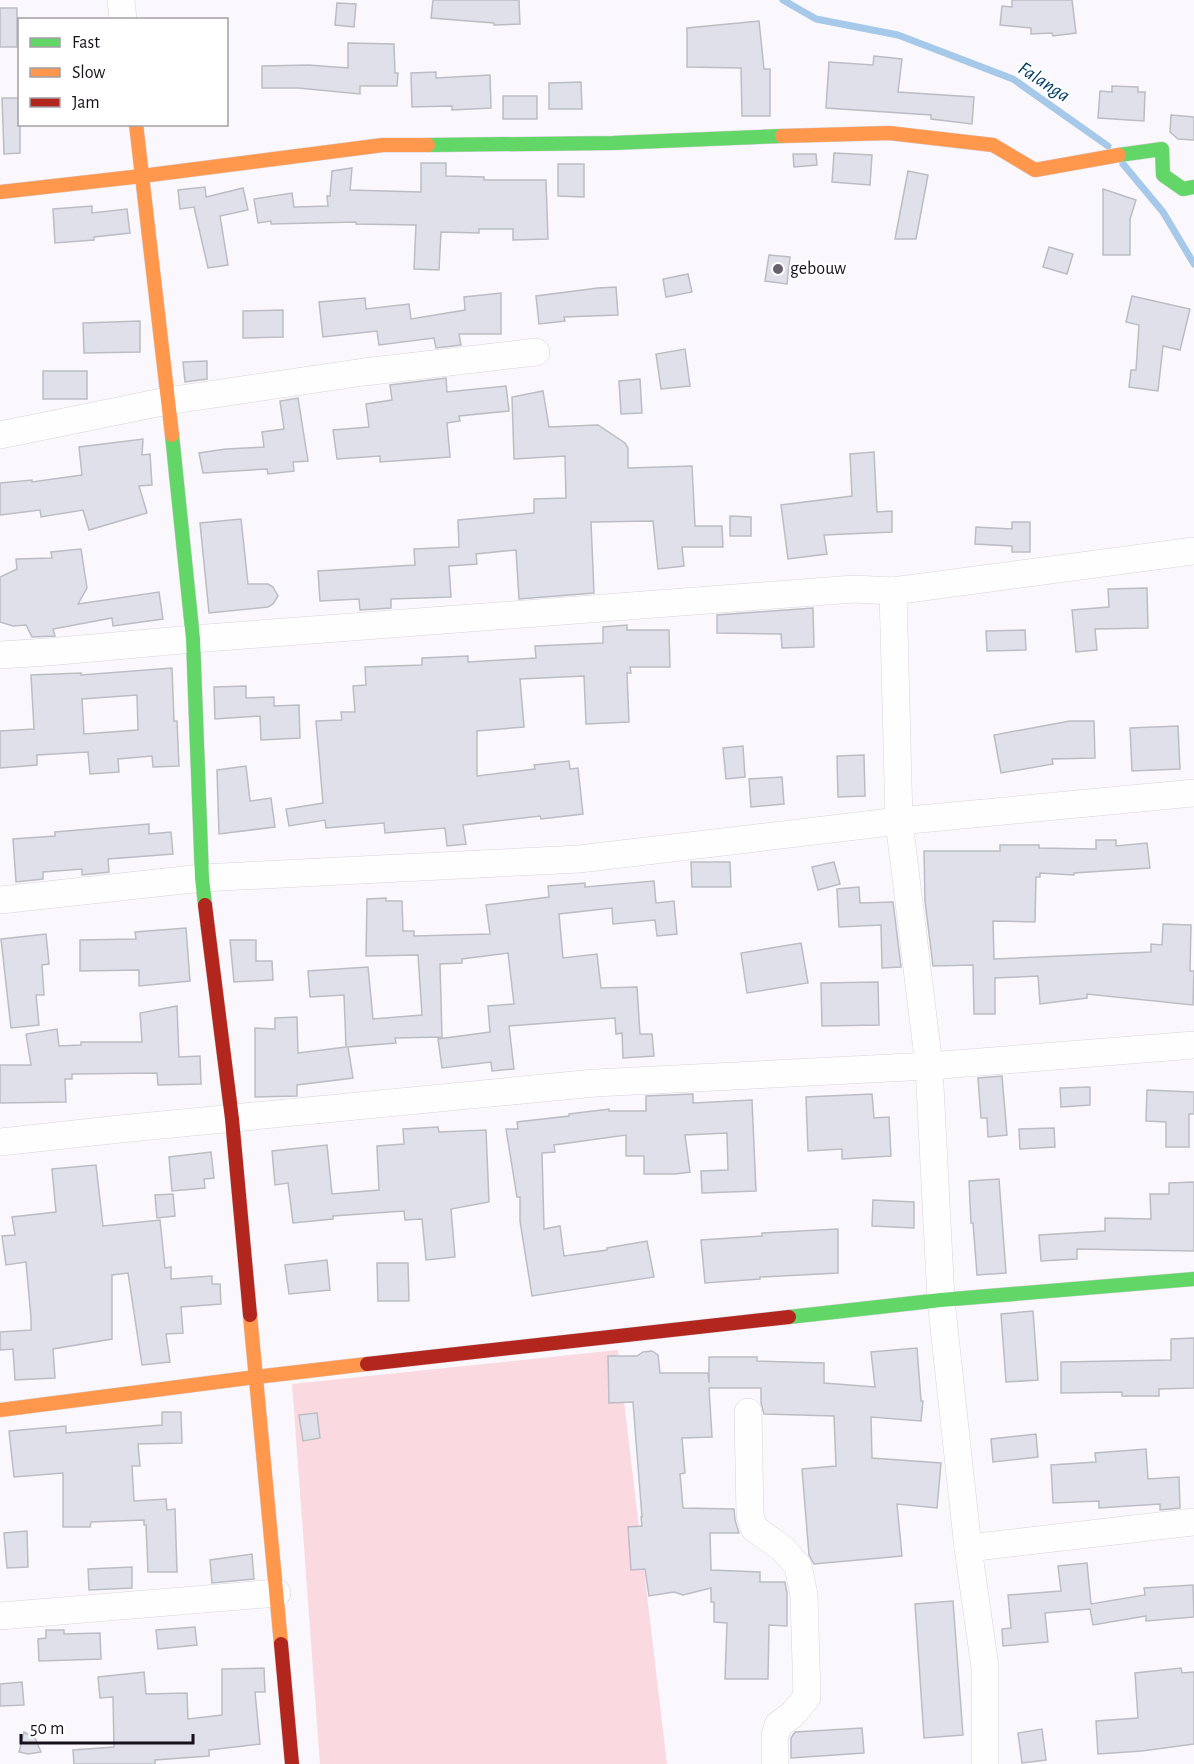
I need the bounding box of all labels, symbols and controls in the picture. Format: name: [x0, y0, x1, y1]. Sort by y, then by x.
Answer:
legend: [18, 18, 228, 126]
text: Fast: [72, 34, 100, 52]
water label: Falanga: [1015, 58, 1073, 106]
text: Slow: [72, 64, 105, 82]
text: Jam: [72, 94, 100, 112]
place label: gebouw: [790, 260, 846, 278]
marker: gebouw: [771, 262, 785, 276]
scale bar: [21, 1707, 194, 1745]
text: 50 m: [30, 1720, 64, 1738]

